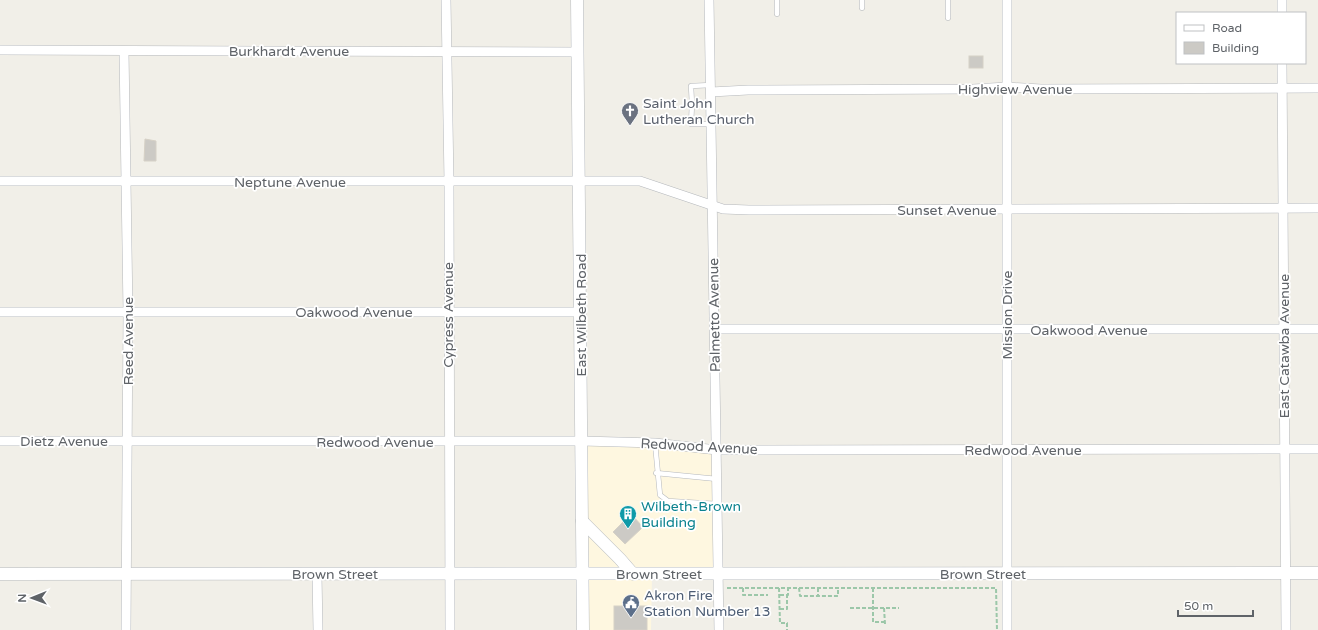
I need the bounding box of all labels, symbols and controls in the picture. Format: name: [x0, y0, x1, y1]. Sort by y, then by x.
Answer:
legend: [1176, 12, 1306, 64]
text: Road: [1212, 21, 1242, 35]
text: Building: [1212, 41, 1259, 55]
street label: Burkhardt Avenue: [229, 43, 349, 60]
street label: Highview Avenue: [958, 81, 1072, 98]
place label: Saint John Lutheran Church: [643, 95, 755, 128]
church icon: Saint John Lutheran Church: [620, 101, 640, 126]
street label: Neptune Avenue: [234, 174, 346, 191]
street label: Sunset Avenue: [897, 202, 997, 219]
street label: East Wilbeth Road: [573, 254, 590, 376]
street label: Palmetto Avenue: [705, 258, 724, 372]
street label: Cypress Avenue: [440, 262, 457, 368]
street label: Mission Drive: [999, 270, 1016, 359]
street label: East Catawba Avenue: [1276, 274, 1293, 418]
street label: Reed Avenue: [120, 297, 137, 385]
street label: Oakwood Avenue: [295, 304, 413, 321]
street label: Oakwood Avenue: [1030, 322, 1148, 339]
street label: Dietz Avenue: [20, 433, 108, 450]
street label: Redwood Avenue: [316, 434, 434, 451]
street label: Redwood Avenue: [640, 435, 758, 458]
street label: Redwood Avenue: [964, 442, 1082, 459]
place label: Wilbeth-Brown Building: [641, 498, 741, 531]
building icon: Wilbeth-Brown Building: [618, 504, 638, 529]
street label: Brown Street: [292, 566, 379, 583]
street label: Brown Street: [616, 566, 703, 583]
street label: Brown Street: [940, 566, 1027, 583]
north arrow: [12, 578, 52, 618]
place label: Akron Fire Station Number 13: [644, 587, 771, 620]
scale bar: [1178, 592, 1253, 618]
public building icon: Akron Fire Station Number 13: [621, 593, 641, 618]
text: N: [16, 594, 29, 603]
text: 50 m: [1184, 599, 1213, 613]

